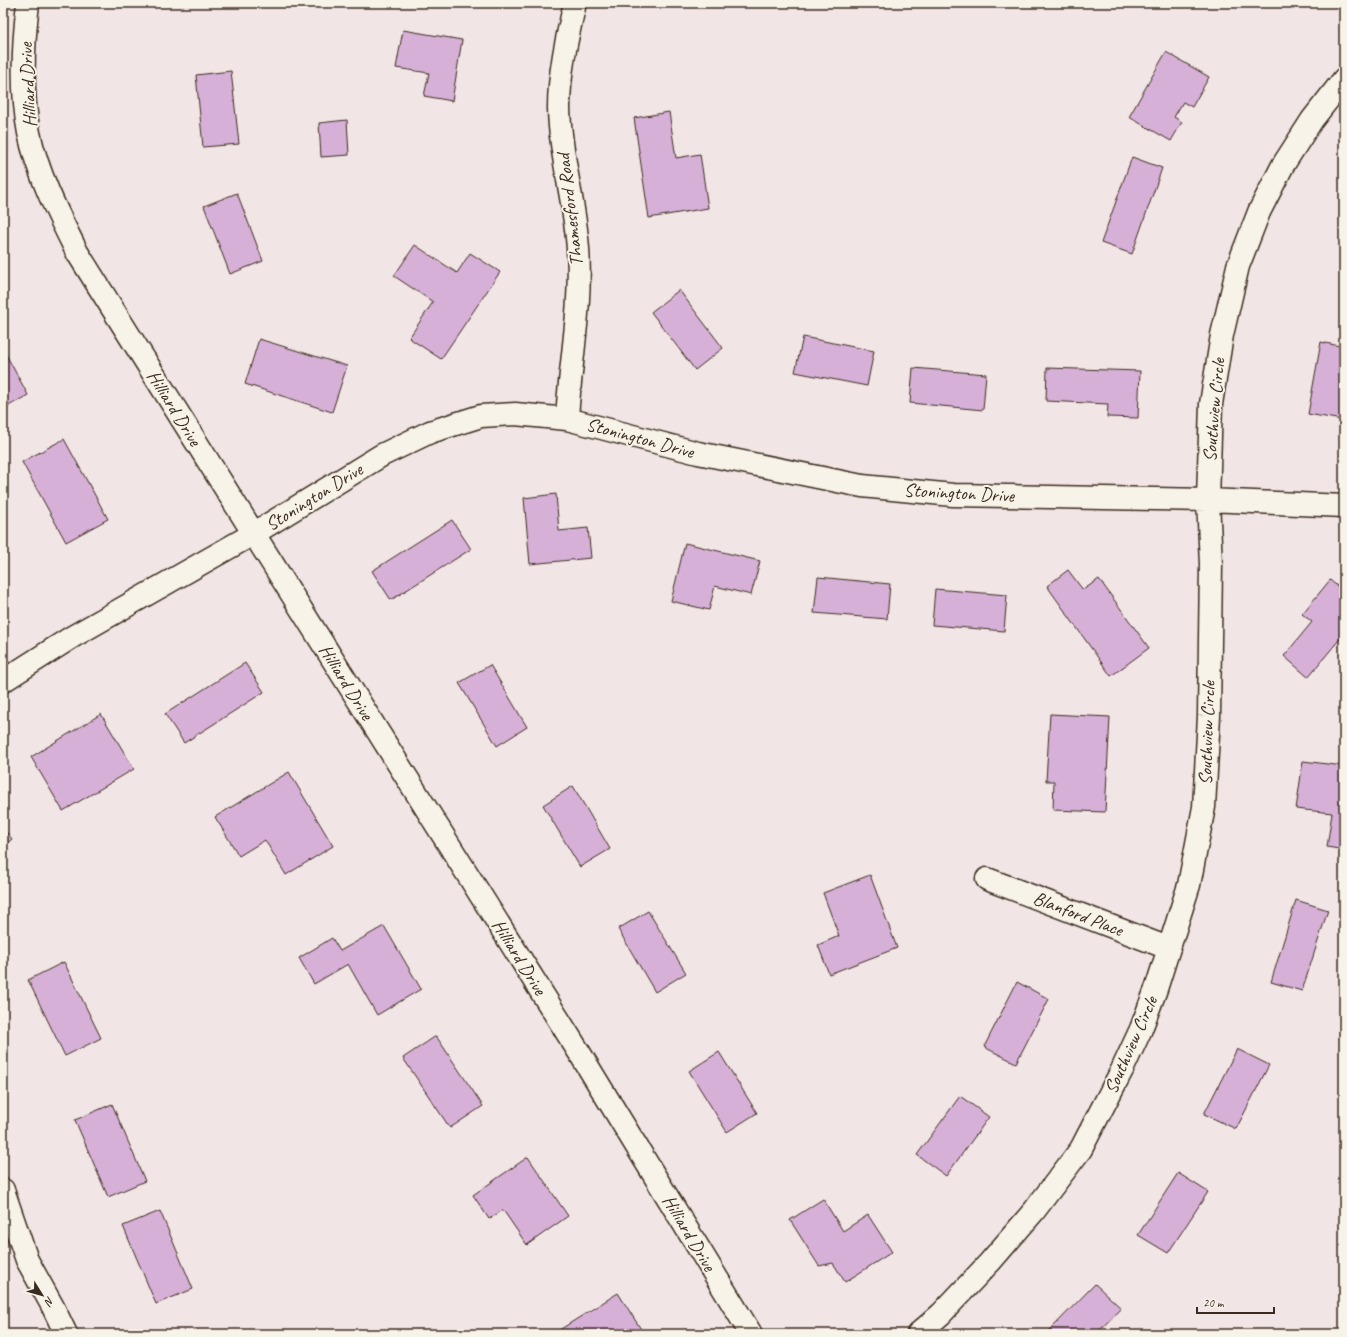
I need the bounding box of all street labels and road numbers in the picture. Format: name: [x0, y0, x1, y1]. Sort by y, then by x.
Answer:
street label: Hilliard Drive: [14, 40, 42, 128]
street label: Thamesford Road: [551, 149, 589, 268]
street label: Southview Circle: [1198, 355, 1231, 463]
street label: Hilliard Drive: [141, 366, 208, 452]
street label: Stonington Drive: [584, 412, 698, 464]
street label: Stonington Drive: [261, 457, 369, 536]
street label: Stonington Drive: [903, 478, 1017, 508]
street label: Hilliard Drive: [313, 640, 380, 726]
street label: Southview Circle: [1193, 679, 1221, 785]
street label: Blanford Place: [1030, 886, 1128, 943]
street label: Hilliard Drive: [486, 915, 553, 1001]
street label: Southview Circle: [1099, 991, 1164, 1097]
street label: Hilliard Drive: [657, 1190, 722, 1277]

